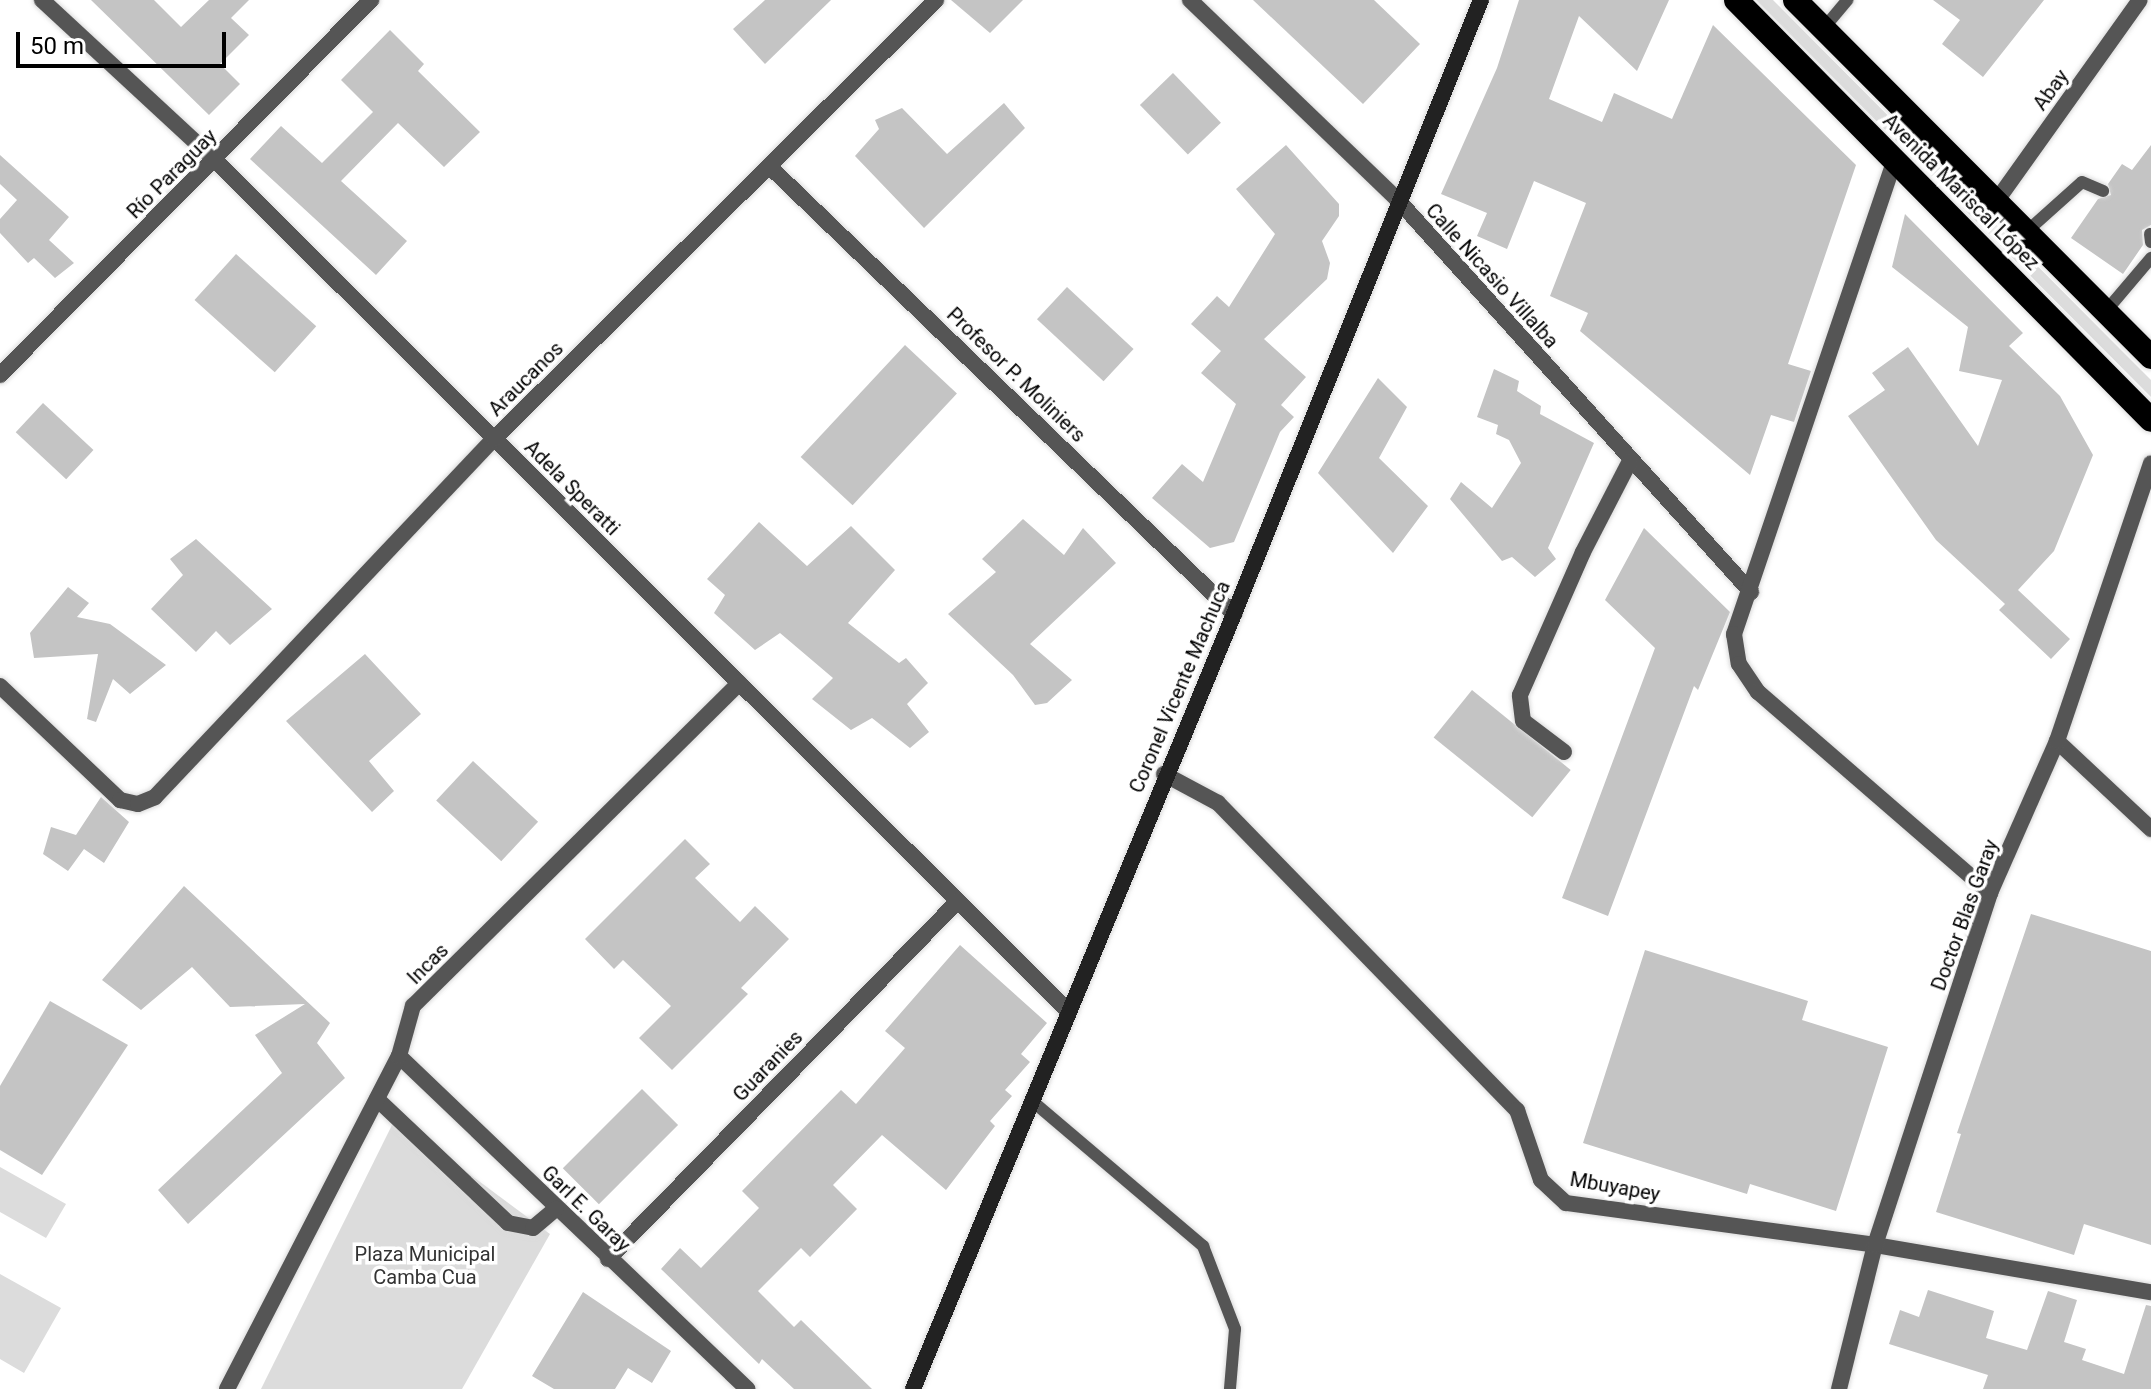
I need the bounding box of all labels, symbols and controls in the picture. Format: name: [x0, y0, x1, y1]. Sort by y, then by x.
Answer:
scale bar: [20, 16, 230, 66]
text: 50 m: [30, 32, 84, 60]
street label: Abay: [2028, 65, 2074, 115]
street label: Avenida Mariscal López: [1878, 109, 2044, 275]
street label: Río Paraguay: [122, 124, 222, 224]
street label: Calle Nicasio Villalba: [1421, 199, 1563, 353]
street label: Profesor P. Moliniers: [942, 303, 1090, 447]
street label: Araucanos: [484, 337, 568, 421]
street label: Adela Speratti: [519, 435, 625, 541]
street label: Coronel Vicente Machuca: [1124, 577, 1236, 797]
street label: Doctor Blas Garay: [1927, 836, 2003, 994]
street label: Incas: [402, 938, 454, 990]
street label: Guaranies: [728, 1025, 808, 1107]
street label: Garl E. Garay: [537, 1161, 635, 1257]
street label: Mbuyapey: [1568, 1167, 1662, 1207]
park label: Plaza Municipal Camba Cua: [355, 1243, 495, 1290]

